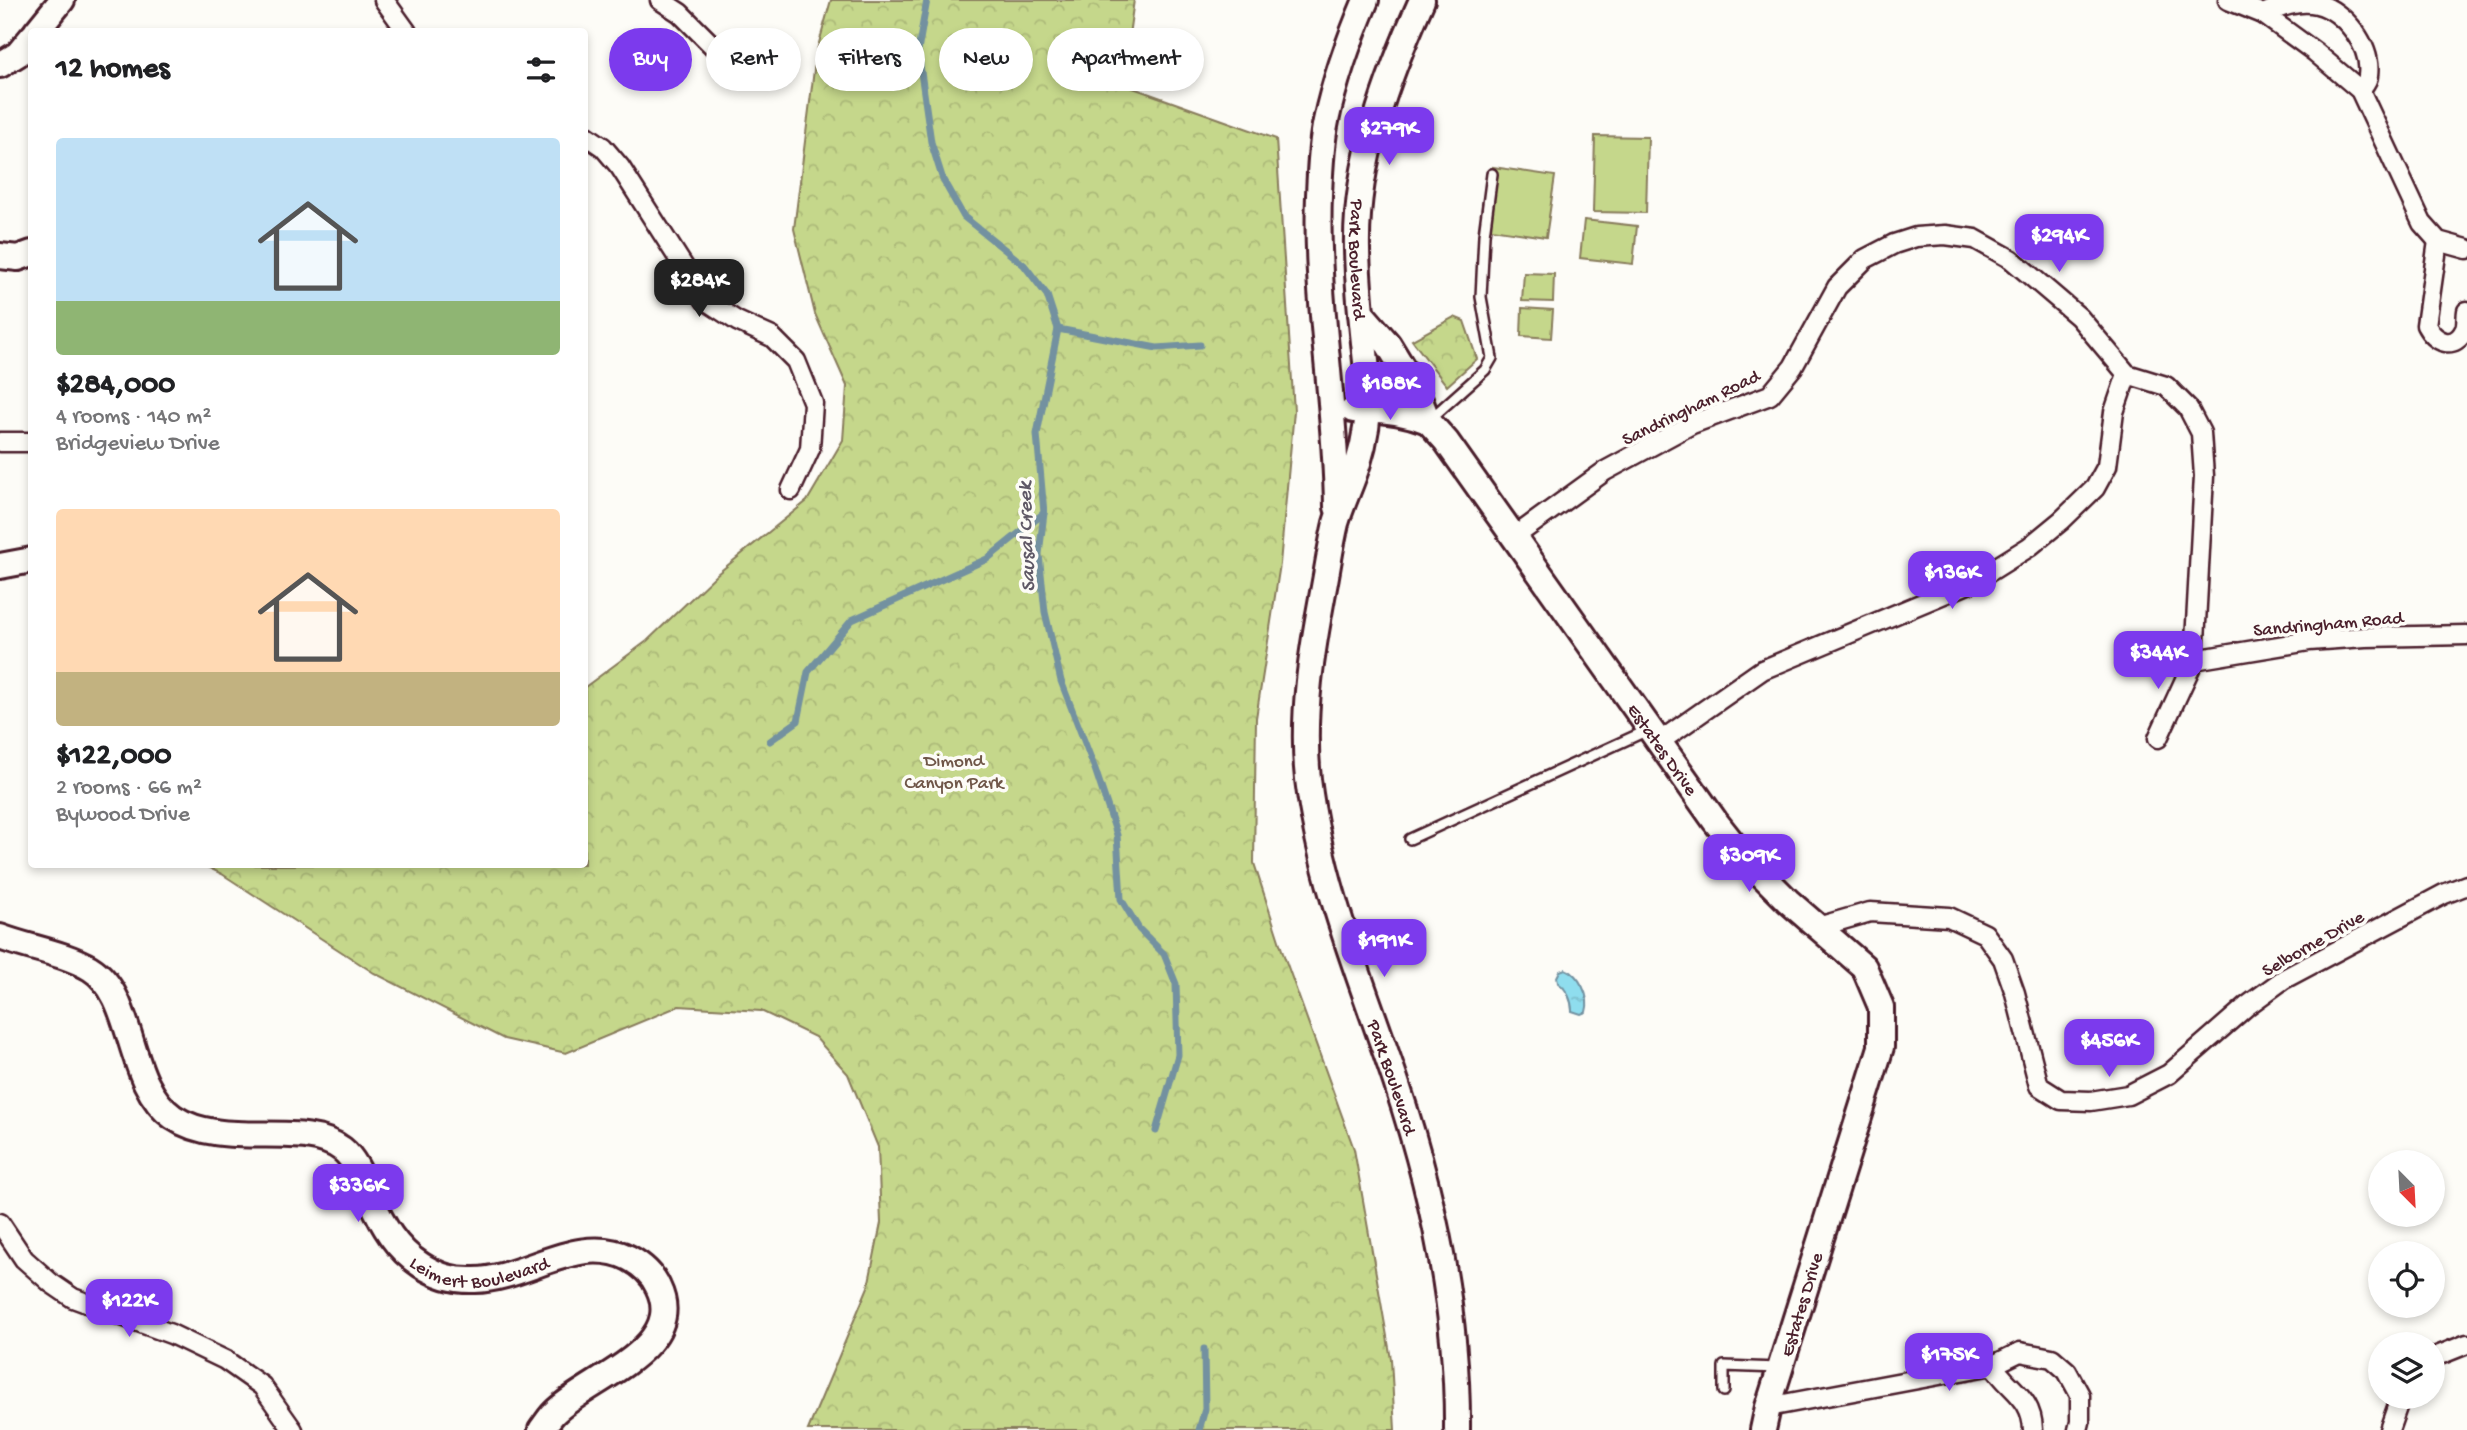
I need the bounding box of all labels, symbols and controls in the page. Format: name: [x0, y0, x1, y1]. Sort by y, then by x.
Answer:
chip: Buy: [609, 28, 692, 91]
chip: Rent: [706, 28, 801, 91]
chip: Filters: [815, 28, 925, 91]
chip: New: [939, 28, 1033, 91]
chip: Apartment: [1047, 28, 1204, 91]
icon: filters: [522, 51, 560, 89]
text: 12 homes: [56, 53, 169, 88]
pin: $279K: [1340, 108, 1438, 167]
text: $279K: [1360, 116, 1418, 143]
icon: home: [245, 183, 371, 309]
street label: Park Boulevard: [1342, 197, 1370, 323]
pin: $294K: [2010, 215, 2108, 274]
text: $294K: [2031, 223, 2087, 250]
pin: $284K: [650, 260, 748, 319]
text: $284K: [670, 268, 728, 295]
pin: $188K: [1341, 362, 1439, 422]
street label: Sandringham Road: [1619, 365, 1766, 452]
text: $284,000: [56, 369, 175, 404]
text: $188K: [1361, 371, 1419, 398]
text: 4 rooms · 140 m²: [56, 404, 211, 431]
text: Bridgeview Drive: [56, 431, 220, 458]
water label: Sausal Creek: [1014, 479, 1043, 592]
pin: $136K: [1903, 552, 2001, 611]
icon: home: [245, 554, 371, 680]
text: $136K: [1924, 560, 1980, 587]
street label: Sandringham Road: [2252, 607, 2406, 643]
pin: $344K: [2109, 632, 2207, 691]
text: $344K: [2130, 640, 2186, 667]
street label: Estates Drive: [1620, 700, 1702, 801]
text: $122,000: [56, 740, 172, 775]
park label: Dimond Canyon Park: [905, 751, 1005, 796]
text: 2 rooms · 66 m²: [56, 775, 202, 802]
text: Bywood Drive: [56, 802, 190, 829]
pin: $309K: [1700, 834, 1798, 894]
text: $309K: [1719, 843, 1779, 870]
street label: Selborne Drive: [2259, 906, 2369, 984]
pin: $191K: [1335, 920, 1433, 979]
text: $191K: [1357, 928, 1411, 955]
street label: Park Boulevard: [1360, 1016, 1420, 1140]
pin: $456K: [2060, 1020, 2158, 1079]
text: $456K: [2080, 1028, 2138, 1055]
north arrow: [2368, 1150, 2445, 1227]
map controls: [2368, 1150, 2445, 1409]
pin: $336K: [309, 1164, 407, 1224]
text: $336K: [329, 1173, 387, 1200]
button: locate: [2368, 1241, 2445, 1318]
street label: Leimert Boulevard: [410, 1242, 554, 1270]
street label: Estates Drive: [1777, 1250, 1830, 1360]
text: Leimert Boulevard: [404, 1253, 554, 1295]
pin: $122K: [80, 1280, 178, 1339]
text: $122K: [102, 1288, 156, 1315]
button: layers: [2368, 1332, 2445, 1409]
pin: $175K: [1900, 1334, 1998, 1393]
text: $175K: [1921, 1342, 1977, 1369]

